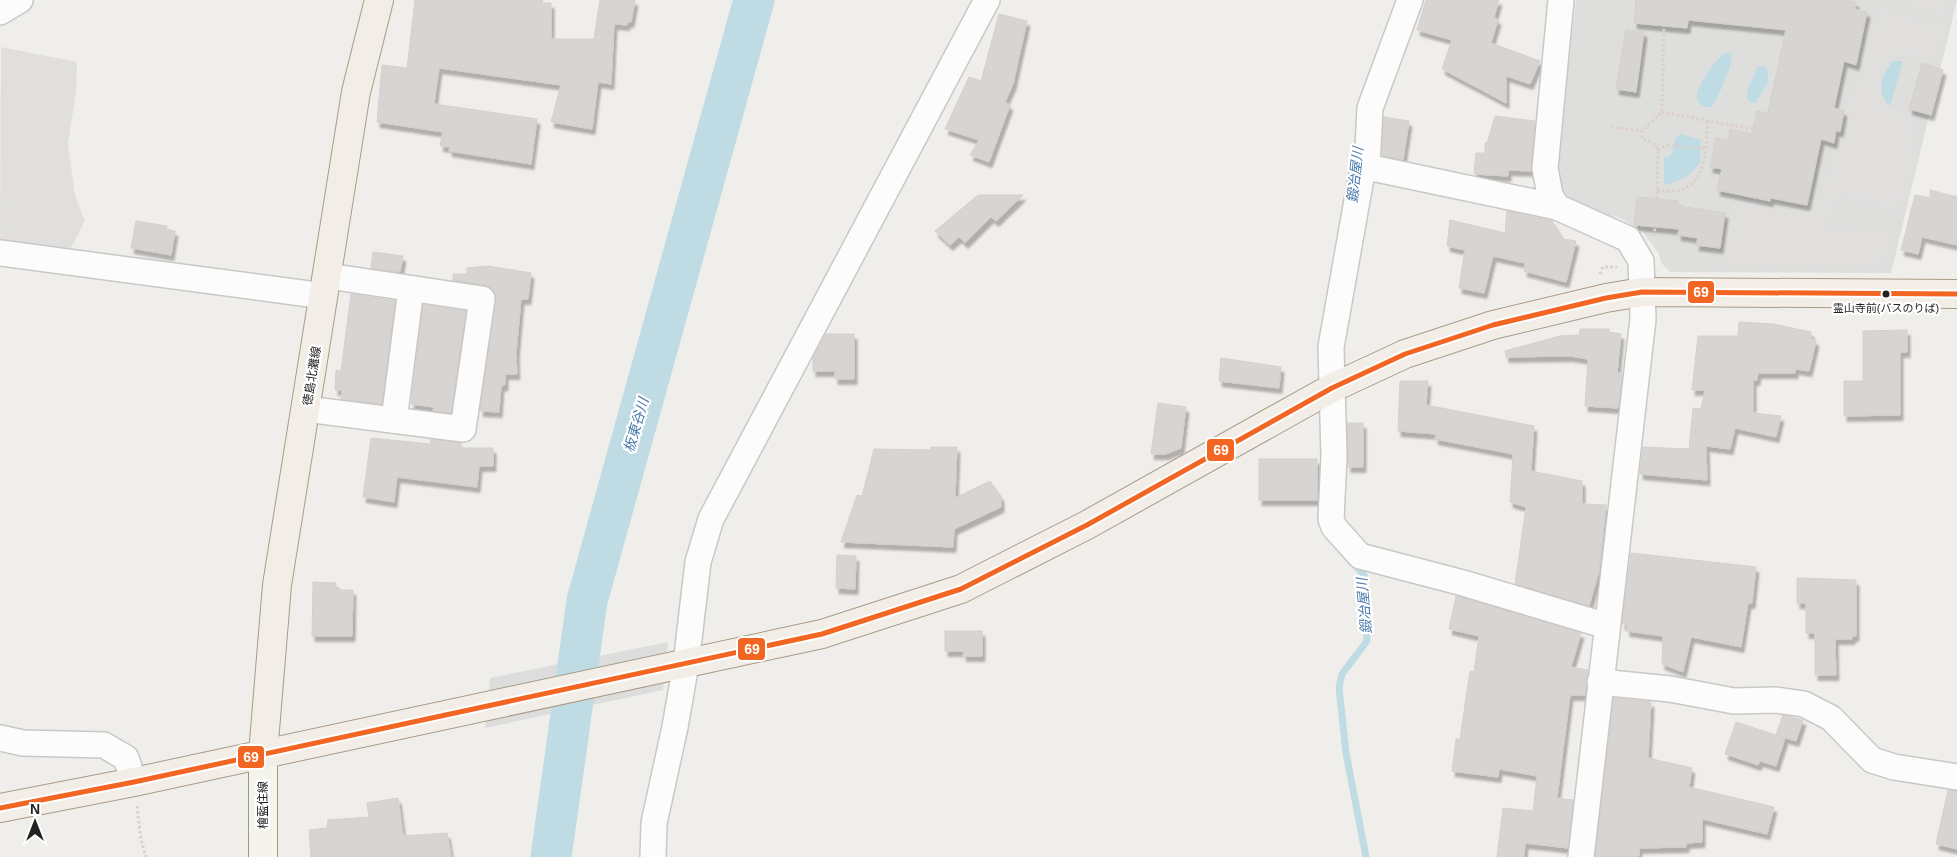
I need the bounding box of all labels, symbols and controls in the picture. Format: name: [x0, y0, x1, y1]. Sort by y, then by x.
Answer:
water label: 鍛冶屋川: [1344, 144, 1366, 204]
line badge: 69: [1687, 280, 1715, 304]
text: 69: [1693, 284, 1709, 300]
marker: 霊山寺前(バスのりば): [1881, 289, 1891, 299]
place label: 霊山寺前(バスのりば): [1833, 302, 1939, 314]
street label: 徳島北灘線: [300, 345, 324, 407]
water label: 板東谷川: [621, 394, 652, 454]
line badge: 69: [1206, 438, 1235, 462]
text: 69: [1213, 442, 1229, 458]
water label: 鍛冶屋川: [1353, 575, 1374, 635]
line badge: 69: [737, 637, 766, 661]
text: 69: [744, 641, 760, 657]
line badge: 69: [237, 745, 265, 769]
text: 69: [243, 749, 259, 765]
street label: 檜藍住線: [256, 781, 270, 829]
north arrow: [10, 797, 60, 847]
text: N: [30, 801, 40, 817]

